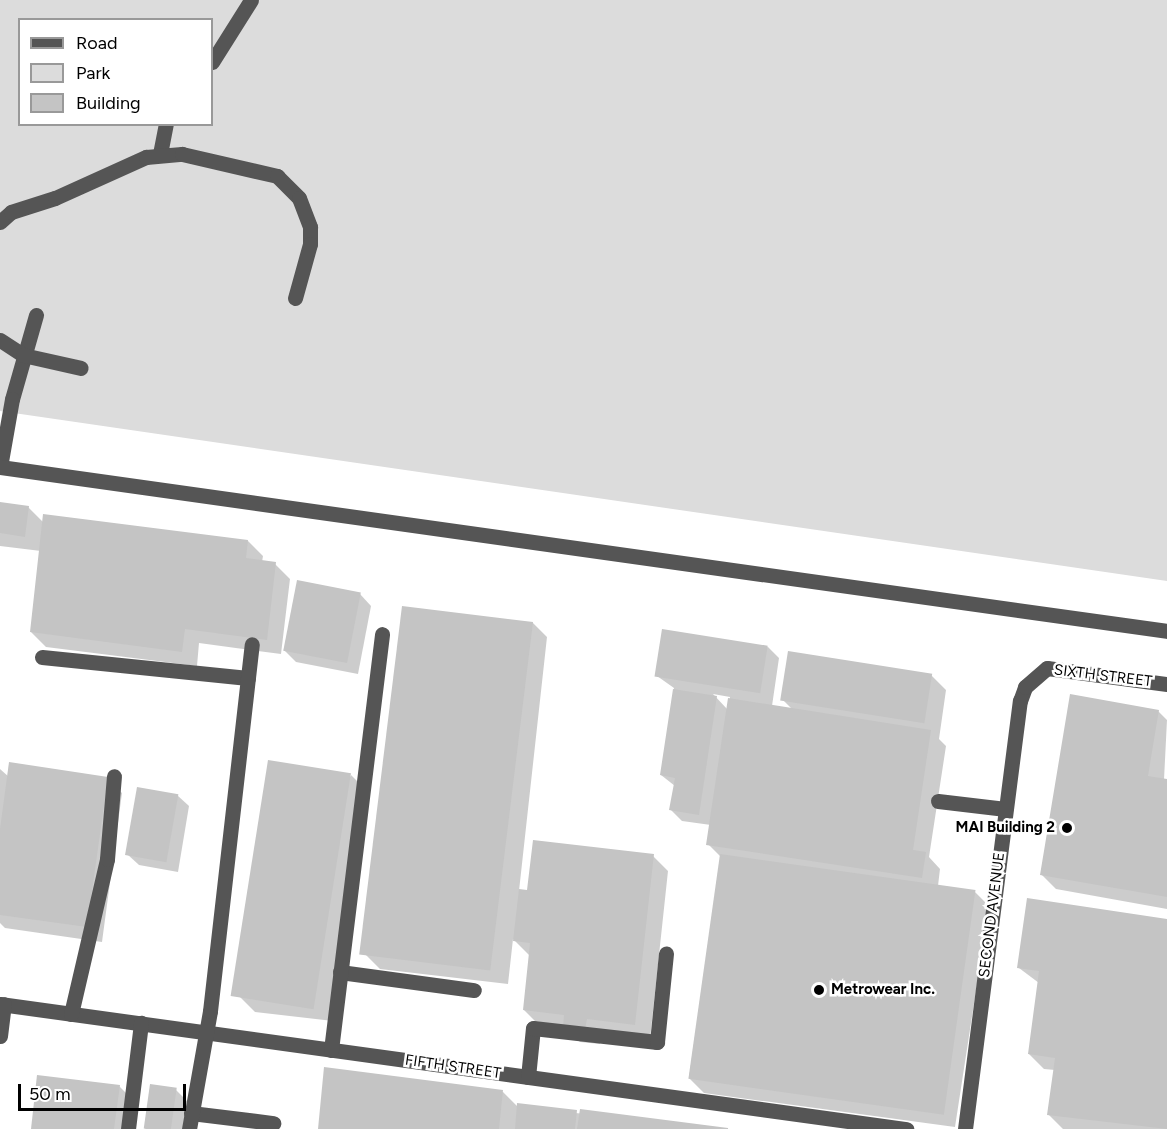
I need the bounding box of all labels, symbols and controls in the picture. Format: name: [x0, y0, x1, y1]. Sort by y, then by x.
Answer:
legend: [18, 18, 213, 126]
text: Road: [76, 32, 117, 54]
text: Park: [76, 62, 110, 84]
text: Building: [76, 92, 141, 114]
street label: SIXTH STREET: [1053, 661, 1153, 691]
place label: MAI Building 2: [956, 819, 1055, 837]
marker: MAI Building 2: [1060, 821, 1074, 835]
street label: SECOND AVENUE: [975, 851, 1009, 979]
place label: Metrowear Inc.: [831, 981, 935, 999]
marker: Metrowear Inc.: [812, 983, 826, 997]
street label: FIFTH STREET: [404, 1051, 502, 1083]
scale bar: [21, 1072, 189, 1110]
text: 50 m: [29, 1083, 71, 1105]

